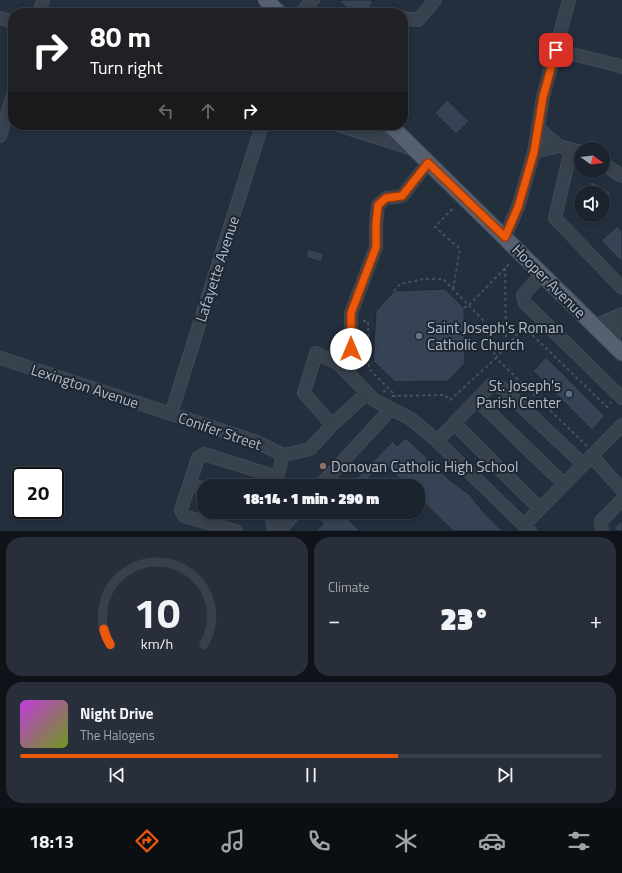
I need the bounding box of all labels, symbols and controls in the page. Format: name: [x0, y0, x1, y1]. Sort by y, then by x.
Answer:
text: 80 m: [90, 15, 151, 58]
icon: right: [24, 24, 76, 76]
pin: [539, 33, 573, 67]
icon: arrive: [545, 39, 567, 61]
text: Turn right: [90, 54, 163, 81]
icon: left: [155, 100, 177, 122]
icon: ahead: [197, 100, 219, 122]
icon: right: [239, 100, 261, 122]
north arrow: [574, 142, 610, 178]
map controls: [574, 142, 610, 222]
button: sound: [574, 186, 610, 222]
street label: Lafayette Avenue: [189, 213, 245, 325]
street label: Hooper Avenue: [507, 239, 591, 323]
place label: Saint Joseph's Roman Catholic Church: [427, 316, 563, 356]
position arrow: [330, 328, 372, 370]
marker: Saint Joseph's Roman Catholic Church: [414, 331, 424, 341]
street label: Lexington Avenue: [28, 358, 142, 414]
place label: St. Joseph's Parish Center: [476, 374, 561, 414]
marker: St. Joseph's Parish Center: [564, 389, 574, 399]
street label: Conifer Street: [175, 406, 265, 456]
place label: Donovan Catholic High School: [331, 455, 518, 478]
marker: Donovan Catholic High School: [318, 461, 328, 471]
speed limit sign: 20: [12, 467, 64, 519]
text: 18:14 · 1 min · 290 m: [243, 487, 379, 510]
text: Climate: [328, 577, 369, 597]
text: 10: [134, 580, 180, 643]
text: 23°: [440, 596, 490, 642]
text: −: [328, 603, 340, 637]
text: +: [590, 603, 602, 637]
text: km/h: [141, 632, 173, 654]
text: Night Drive: [80, 702, 153, 725]
text: The Halogens: [80, 725, 155, 745]
icon: previous: [106, 764, 128, 786]
icon: pause: [300, 764, 322, 786]
icon: next: [494, 764, 516, 786]
icon: directions: [133, 827, 161, 855]
icon: music: [219, 827, 247, 855]
icon: phone: [305, 827, 333, 855]
icon: climate: [392, 827, 420, 855]
icon: car: [478, 827, 506, 855]
icon: filters: [565, 827, 593, 855]
text: 18:13: [29, 828, 74, 855]

